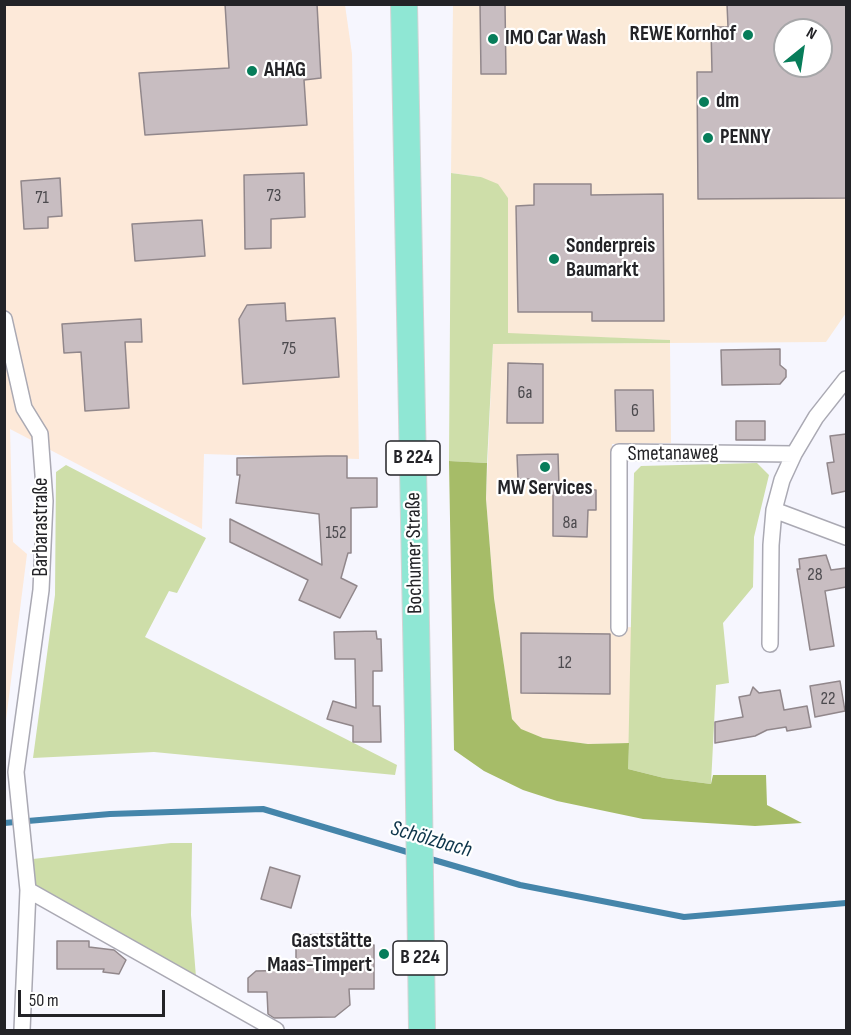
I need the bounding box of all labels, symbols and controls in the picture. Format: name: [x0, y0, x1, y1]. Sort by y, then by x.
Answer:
north arrow: [773, 18, 833, 78]
place label: REWE Kornhof: [630, 22, 736, 48]
text: N: [803, 23, 820, 44]
place label: IMO Car Wash: [505, 26, 606, 52]
marker: REWE Kornhof: [741, 28, 755, 42]
marker: IMO Car Wash: [486, 32, 500, 46]
place label: AHAG: [264, 58, 306, 84]
marker: AHAG: [245, 64, 259, 78]
place label: dm: [716, 89, 739, 115]
marker: dm: [697, 95, 711, 109]
place label: PENNY: [720, 125, 771, 151]
marker: PENNY: [701, 131, 715, 145]
house number: 73: [267, 185, 281, 207]
house number: 71: [35, 187, 49, 209]
place label: Sonderpreis Baumarkt: [566, 234, 655, 284]
marker: Sonderpreis Baumarkt: [547, 252, 561, 266]
house number: 75: [282, 338, 296, 360]
house number: 6a: [518, 382, 532, 404]
house number: 6: [631, 400, 639, 422]
road number: B 224: [386, 441, 440, 475]
street label: Smetanaweg: [627, 441, 719, 467]
marker: MW Services: [538, 460, 552, 474]
place label: MW Services: [497, 476, 593, 502]
street label: Barbarastraße: [29, 477, 55, 577]
street label: Bochumer Straße: [401, 492, 429, 614]
house number: 8a: [563, 512, 577, 534]
house number: 152: [326, 522, 346, 544]
house number: 28: [807, 564, 823, 586]
house number: 12: [558, 652, 572, 674]
house number: 22: [821, 688, 835, 710]
water label: Schölzbach: [387, 816, 475, 864]
place label: Gaststätte Maas-Timpert: [267, 929, 372, 979]
road number: B 224: [393, 941, 447, 975]
marker: Gaststätte Maas-Timpert: [377, 947, 391, 961]
scale bar: [21, 978, 168, 1016]
text: 50 m: [29, 990, 59, 1011]

